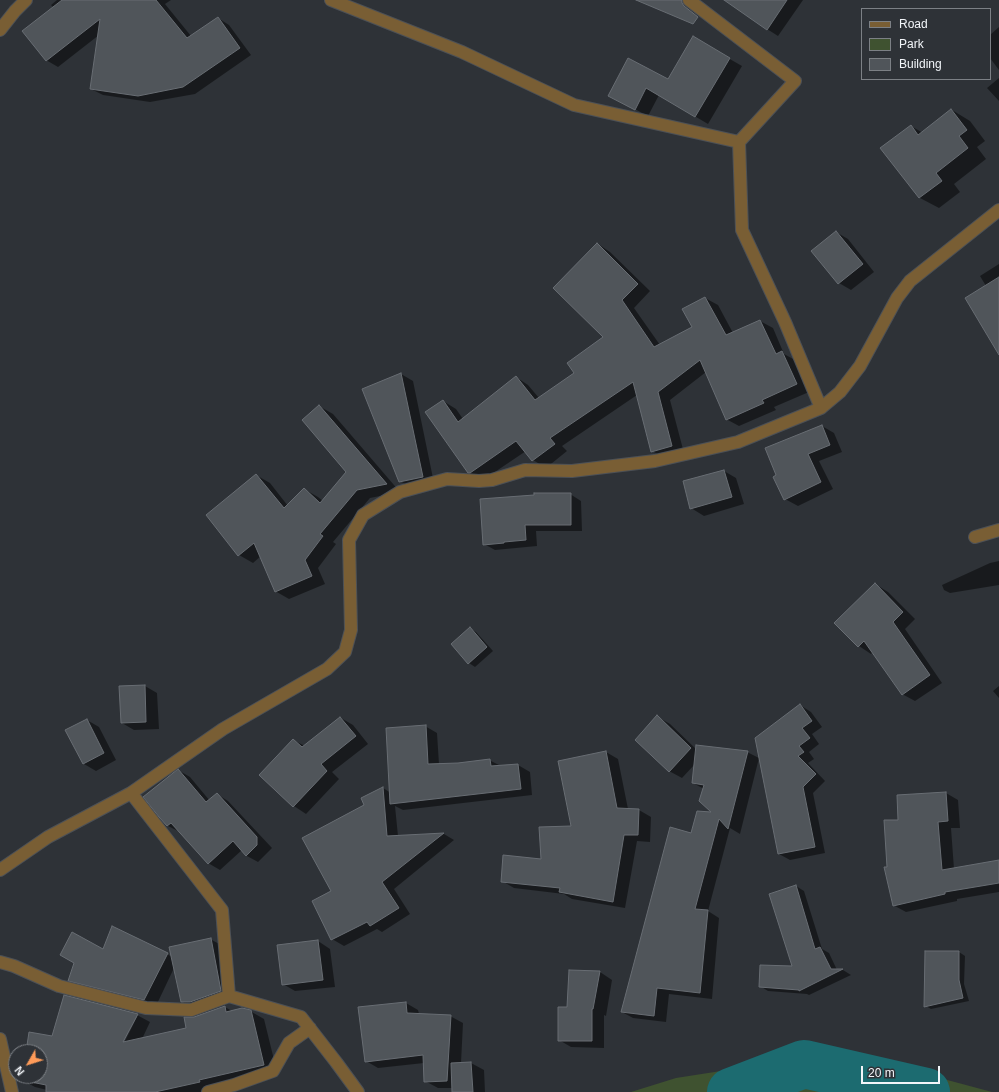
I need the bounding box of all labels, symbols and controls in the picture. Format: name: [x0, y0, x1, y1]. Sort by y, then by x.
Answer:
legend: [861, 8, 991, 80]
text: Road: [899, 17, 928, 31]
text: Park: [899, 37, 924, 51]
text: Building: [899, 57, 942, 71]
north arrow: [8, 1044, 48, 1084]
scale bar: [863, 1058, 942, 1084]
text: N: [12, 1064, 27, 1078]
text: 20 m: [868, 1066, 895, 1080]

